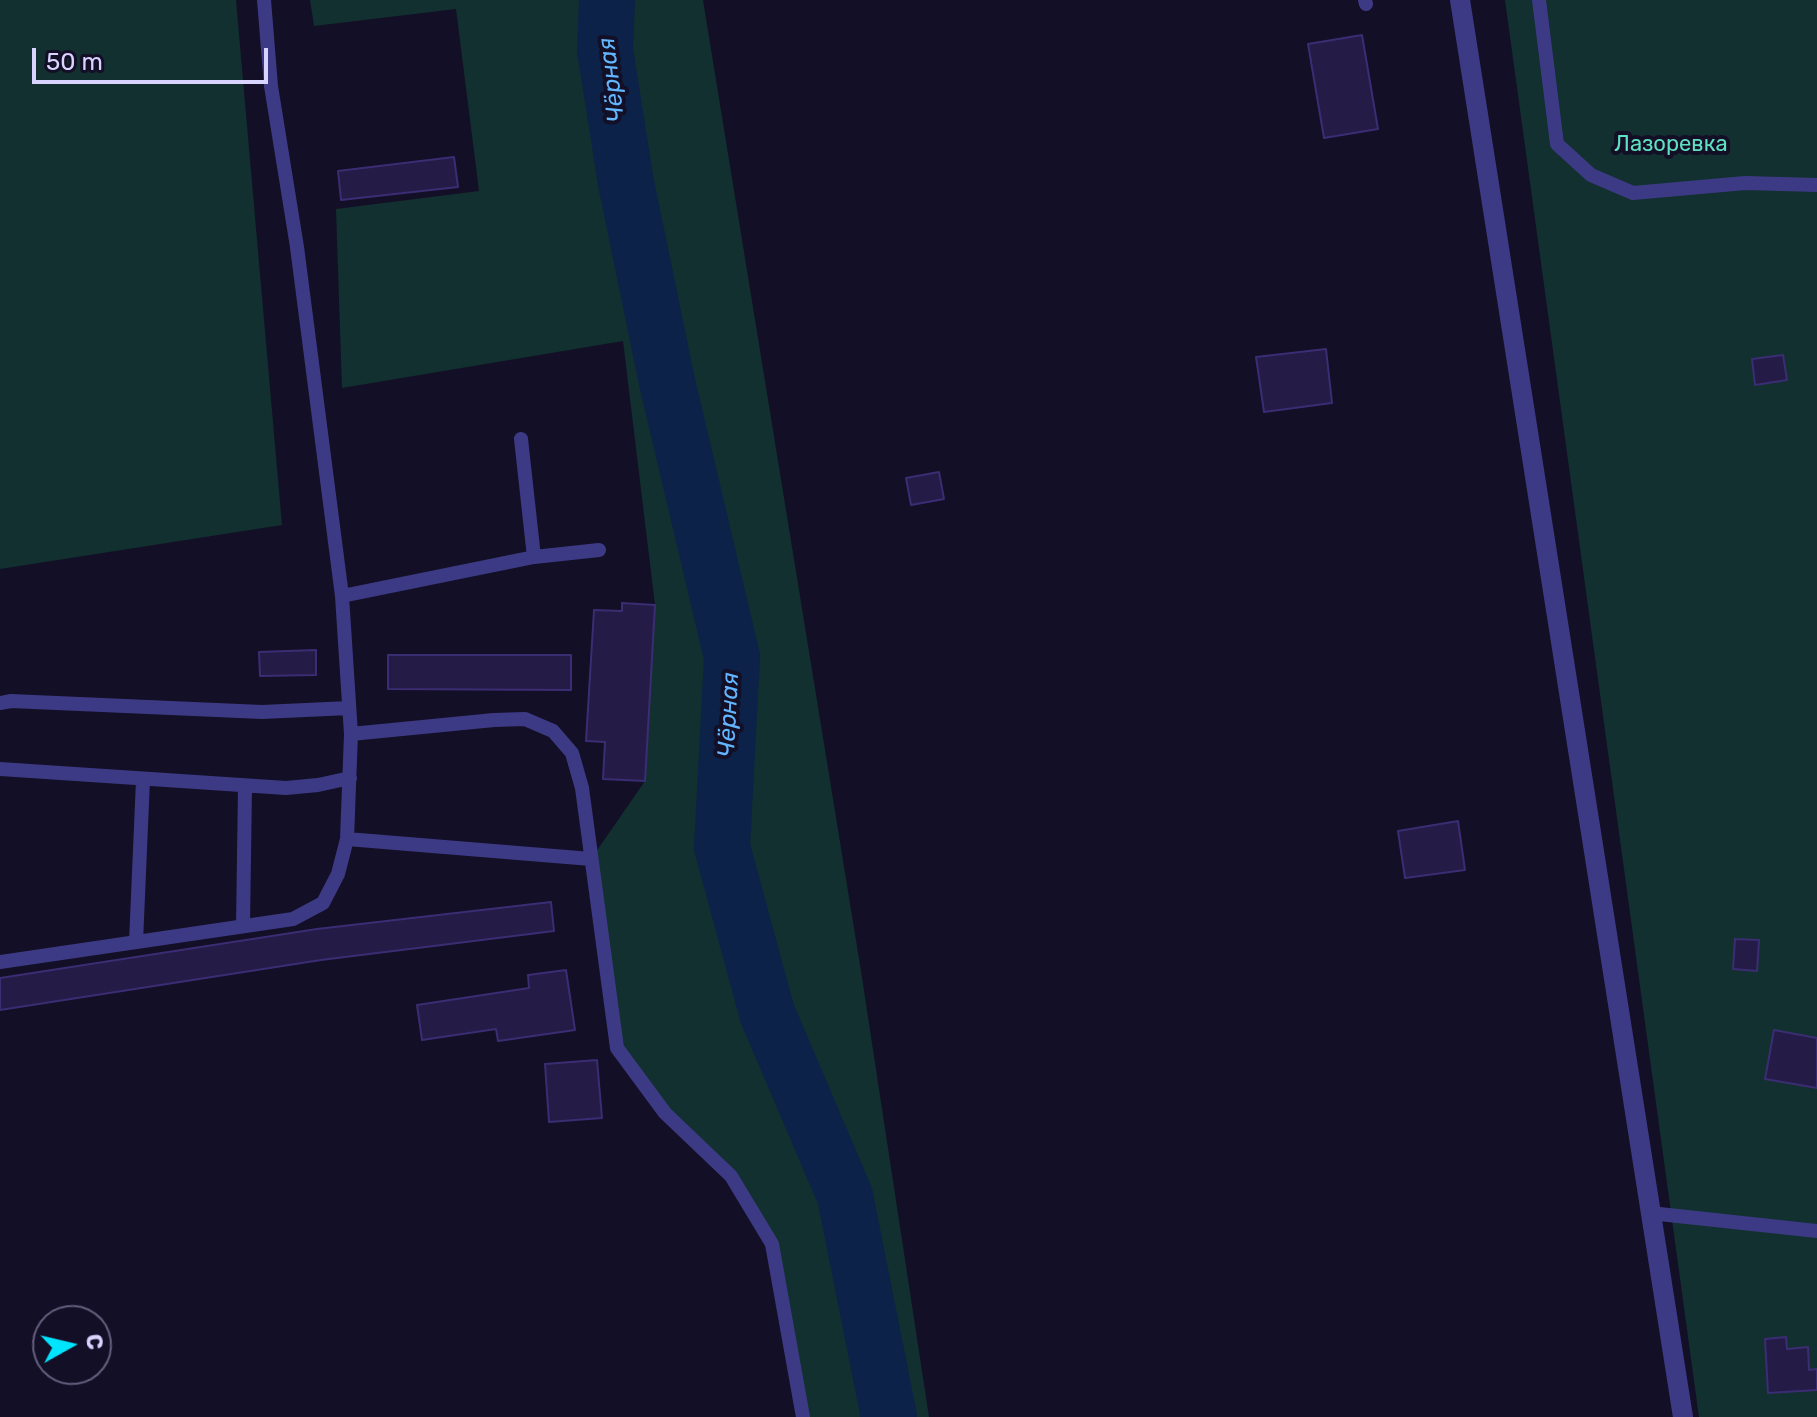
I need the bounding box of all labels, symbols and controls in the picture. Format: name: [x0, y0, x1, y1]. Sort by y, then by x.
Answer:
scale bar: [36, 32, 272, 82]
water label: Чёрная: [593, 36, 631, 124]
text: 50 m: [46, 48, 103, 76]
park label: Лазоревка: [1614, 132, 1728, 158]
water label: Чёрная: [712, 672, 746, 758]
north arrow: [32, 1305, 112, 1385]
text: С: [80, 1332, 109, 1351]

